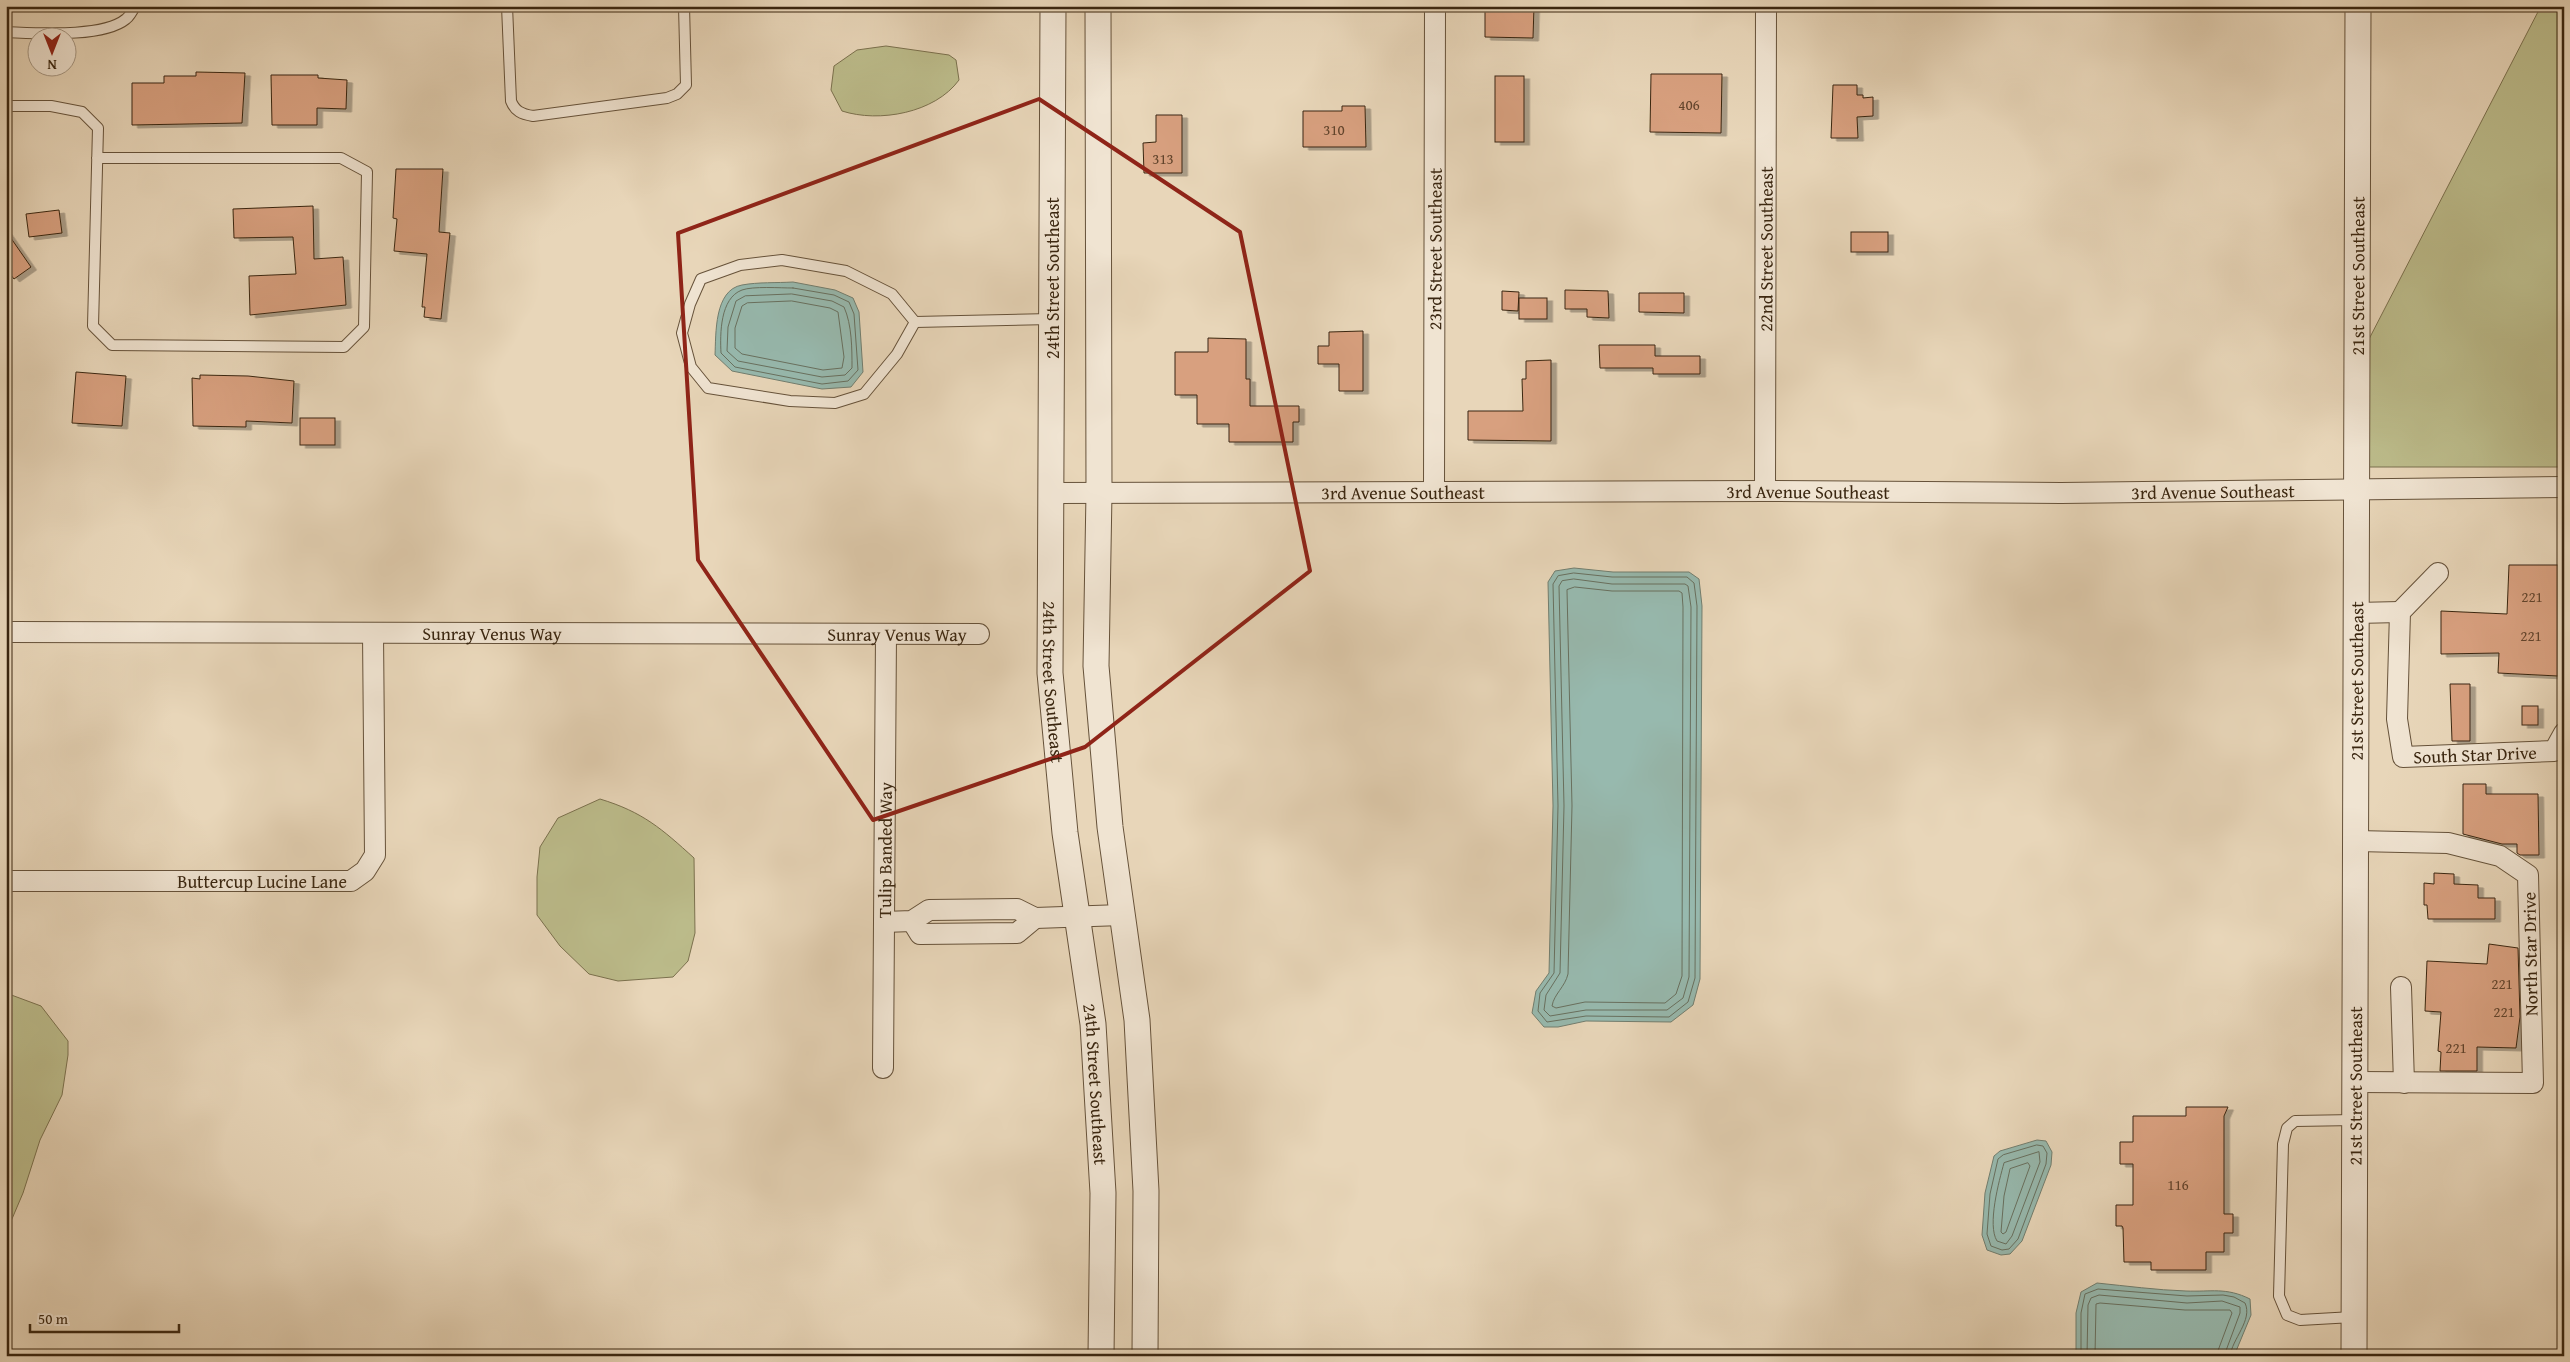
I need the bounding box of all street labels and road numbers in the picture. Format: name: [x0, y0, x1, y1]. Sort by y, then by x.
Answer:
street label: 22nd Street Southeast: [1752, 166, 1779, 332]
street label: 23rd Street Southeast: [1421, 167, 1448, 330]
street label: 24th Street Southeast: [1039, 196, 1066, 359]
street label: 21st Street Southeast: [2343, 196, 2371, 356]
street label: 3rd Avenue Southeast: [1726, 477, 1890, 505]
street label: 3rd Avenue Southeast: [2131, 477, 2296, 506]
street label: 3rd Avenue Southeast: [1321, 478, 1485, 506]
street label: 24th Street Southeast: [1036, 601, 1072, 765]
street label: 21st Street Southeast: [2342, 601, 2370, 761]
street label: Sunray Venus Way: [422, 619, 562, 647]
street label: Sunray Venus Way: [827, 620, 967, 647]
street label: South Star Drive: [2413, 738, 2537, 770]
street label: Tulip Banded Way: [871, 782, 898, 918]
street label: Buttercup Lucine Lane: [177, 868, 347, 895]
street label: North Star Drive: [2515, 892, 2545, 1016]
street label: 24th Street Southeast: [1077, 1002, 1115, 1166]
street label: 21st Street Southeast: [2341, 1006, 2369, 1166]

